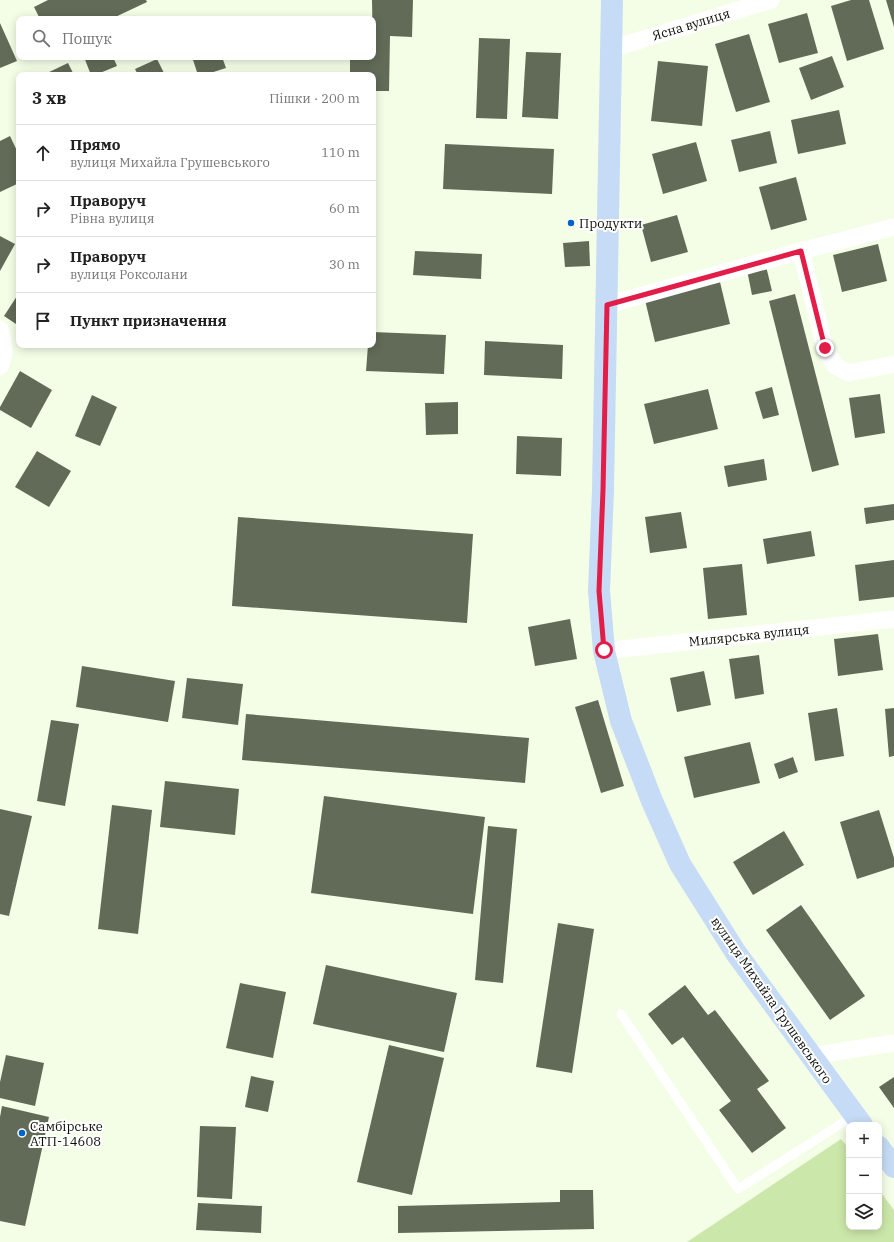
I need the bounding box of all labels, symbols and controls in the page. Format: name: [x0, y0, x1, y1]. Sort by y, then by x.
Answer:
street label: Ясна вулиця: [650, 5, 732, 44]
search box: [16, 16, 376, 60]
icon: search: [30, 27, 52, 49]
text: Пошук: [62, 29, 112, 48]
text: 3 хв: [32, 87, 66, 109]
text: Пішки · 200 m: [269, 90, 360, 107]
text: Прямо: [70, 135, 121, 154]
icon: ahead: [32, 142, 54, 164]
text: 110 m: [321, 144, 360, 161]
text: вулиця Михайла Грушевського: [70, 154, 270, 171]
text: Праворуч: [70, 191, 146, 210]
icon: right: [32, 198, 54, 220]
text: 60 m: [329, 200, 360, 217]
text: Рівна вулиця: [70, 210, 154, 227]
place label: Продукти: [579, 215, 642, 232]
marker: Продукти: [566, 218, 576, 228]
text: Праворуч: [70, 247, 146, 266]
icon: right: [32, 254, 54, 276]
text: 30 m: [329, 256, 360, 273]
text: вулиця Роксолани: [70, 266, 188, 283]
icon: arrive: [32, 310, 54, 332]
text: Пункт призначення: [70, 311, 227, 330]
route end: [816, 339, 834, 357]
street label: Милярська вулиця: [688, 621, 810, 650]
route start: [595, 641, 613, 659]
street label: вулиця Михайла Грушевського: [707, 914, 836, 1087]
place label: Самбірське АТП-14608: [30, 1118, 103, 1150]
map controls: [846, 1122, 882, 1230]
button: +: [846, 1122, 882, 1158]
marker: Самбірське АТП-14608: [17, 1128, 27, 1138]
button: −: [846, 1158, 882, 1194]
button: layers: [846, 1194, 882, 1230]

